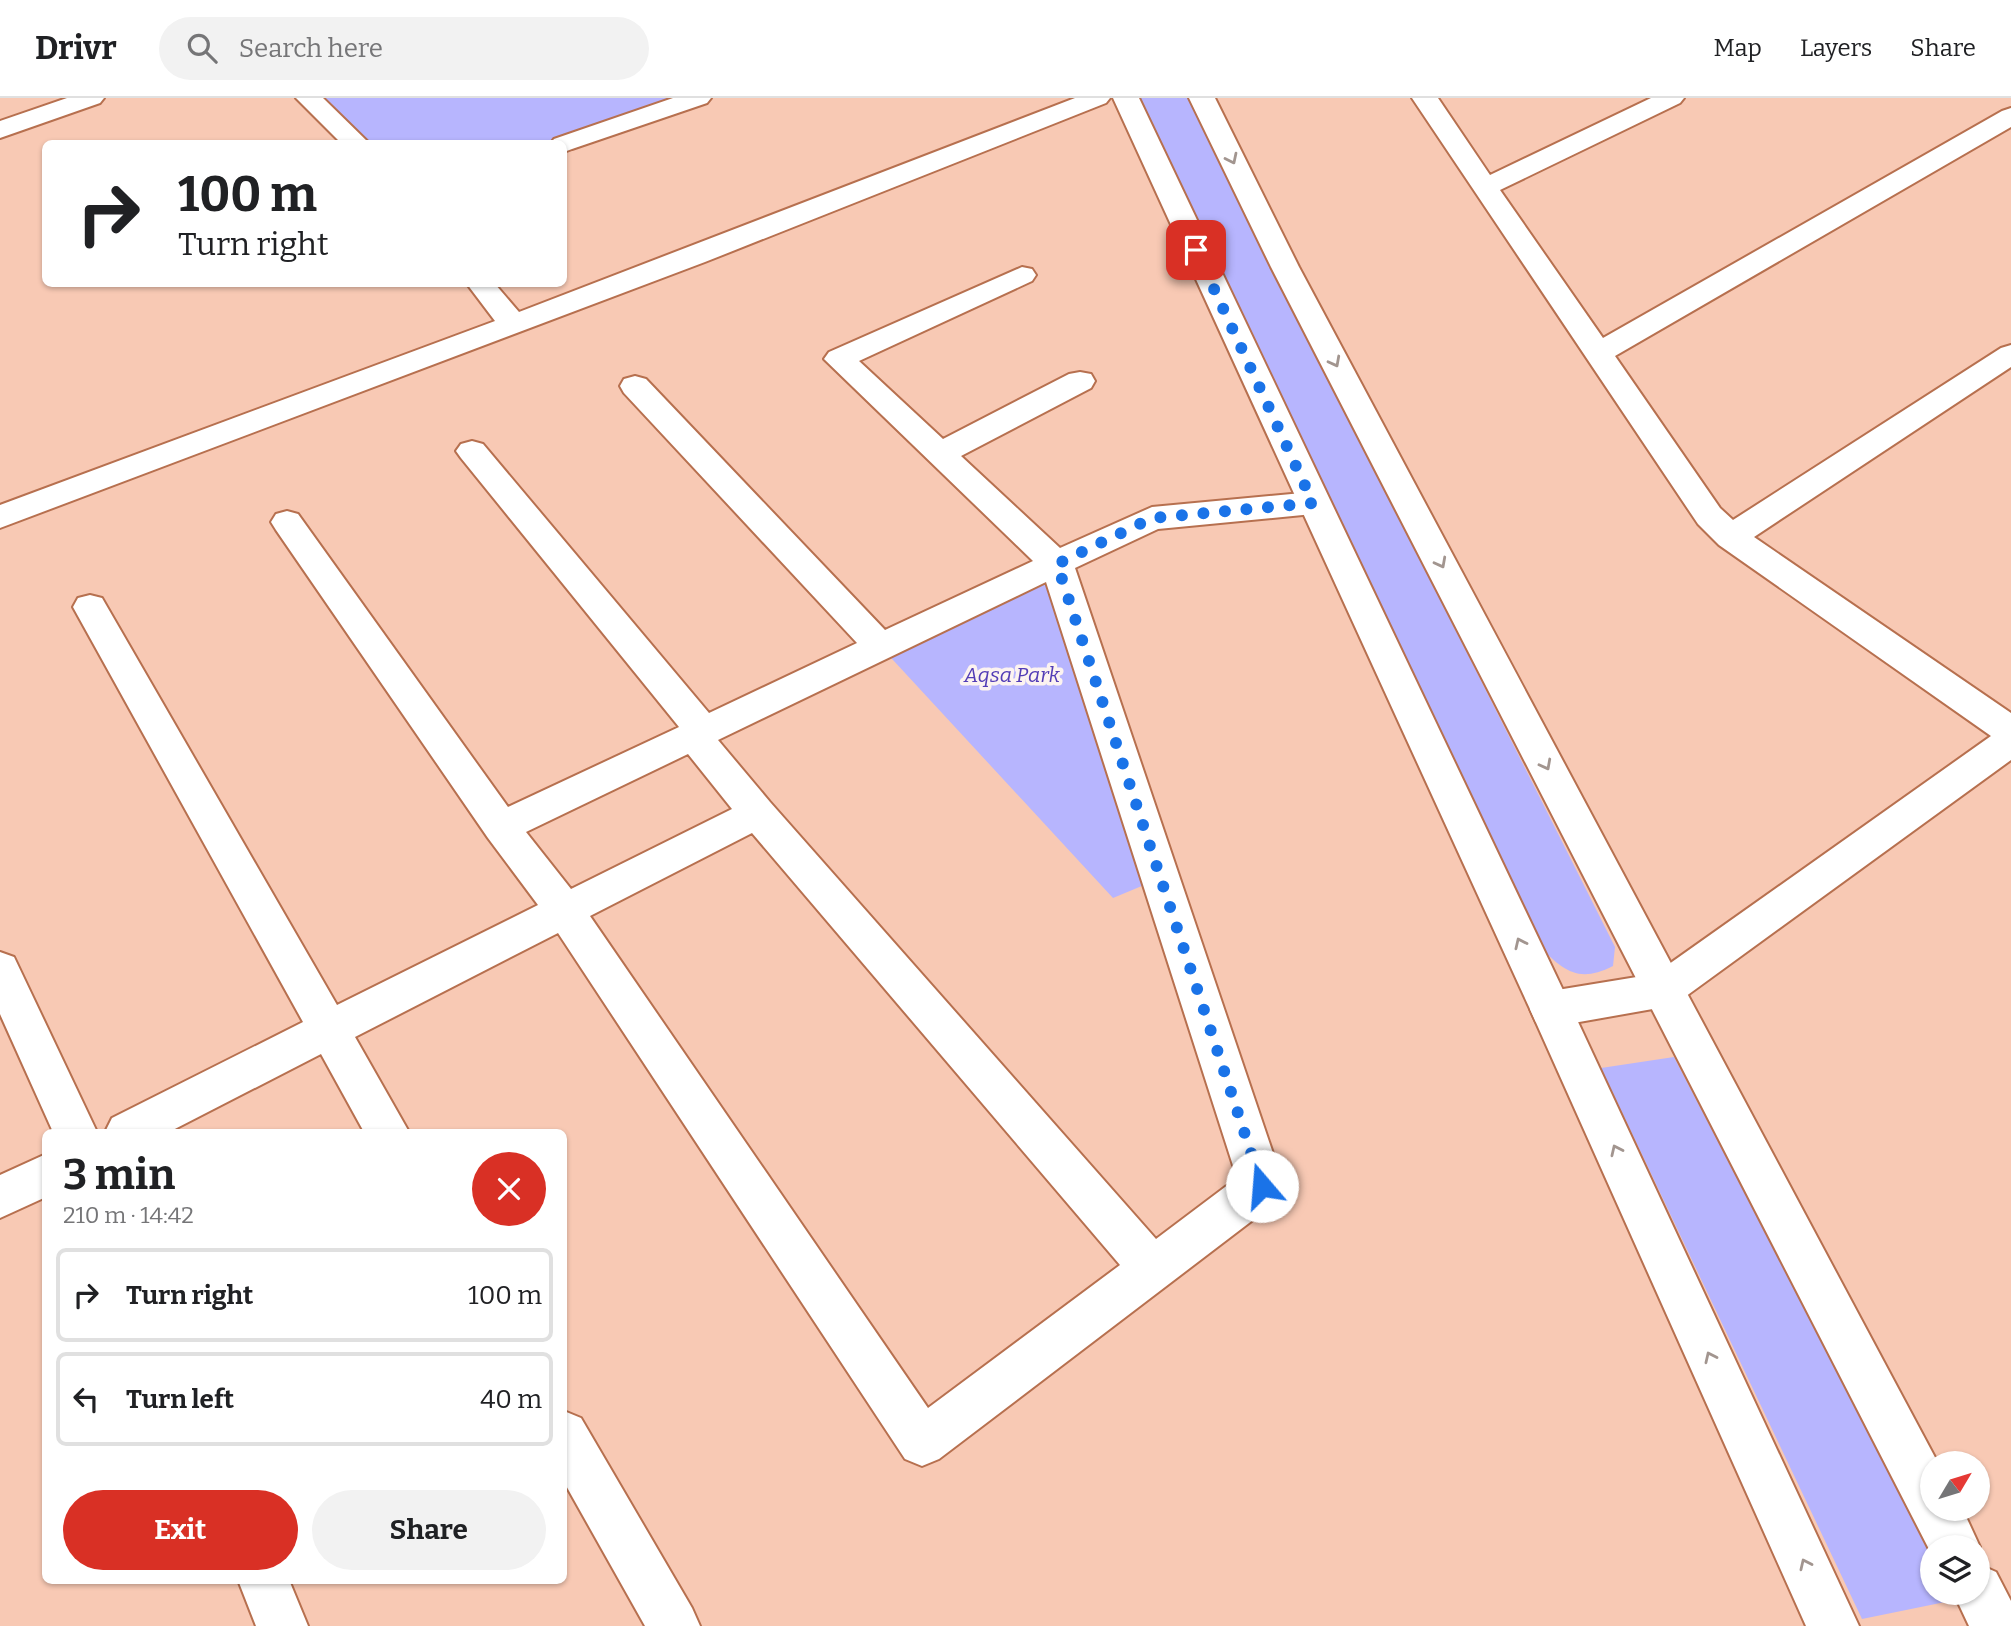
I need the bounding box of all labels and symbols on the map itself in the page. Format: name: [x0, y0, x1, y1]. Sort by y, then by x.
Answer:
one-way arrow: [1224, 152, 1238, 164]
pin: [1166, 220, 1226, 280]
one-way arrow: [1327, 355, 1340, 367]
one-way arrow: [1432, 556, 1446, 569]
park label: Aqsa Park: [963, 662, 1061, 688]
one-way arrow: [1538, 758, 1552, 770]
one-way arrow: [1515, 938, 1529, 950]
one-way arrow: [1610, 1145, 1624, 1157]
position arrow: [1225, 1149, 1299, 1223]
one-way arrow: [1704, 1352, 1718, 1364]
north arrow: [1920, 1451, 1990, 1521]
one-way arrow: [1799, 1559, 1813, 1571]

